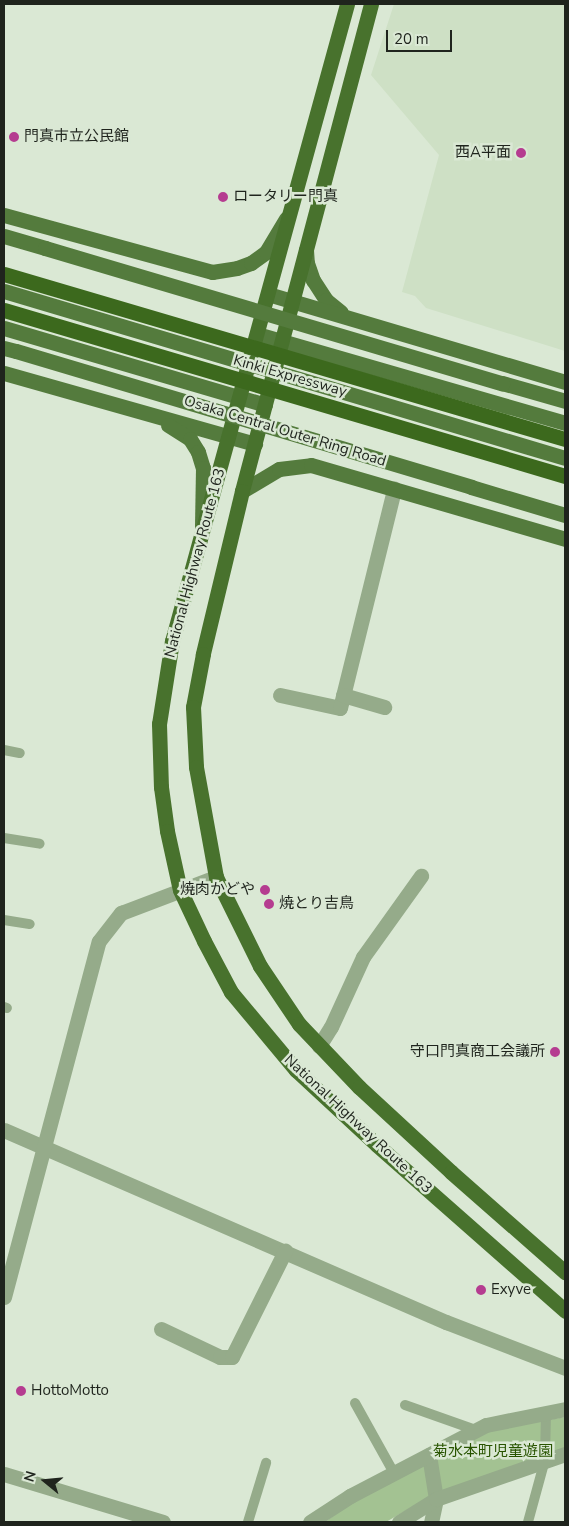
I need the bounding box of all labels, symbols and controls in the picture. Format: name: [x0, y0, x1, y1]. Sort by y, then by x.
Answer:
scale bar: [389, 20, 455, 52]
text: 20 m: [394, 29, 429, 49]
place label: 門真市立公民館: [24, 128, 129, 146]
marker: 門真市立公民館: [8, 131, 20, 143]
place label: 西A平面: [455, 144, 511, 162]
marker: 西A平面: [515, 147, 527, 159]
place label: ロータリー門真: [233, 188, 338, 206]
marker: ロータリー門真: [217, 191, 229, 203]
street label: Kinki Expressway: [231, 351, 349, 401]
street label: Osaka Central Outer Ring Road: [182, 392, 388, 470]
street label: National Highway Route 163: [161, 466, 229, 660]
place label: 焼肉かどや: [180, 881, 255, 899]
marker: 焼肉かどや: [259, 884, 271, 896]
place label: 焼とり吉鳥: [279, 895, 354, 913]
marker: 焼とり吉鳥: [263, 898, 275, 910]
place label: 守口門真商工会議所: [410, 1043, 545, 1061]
marker: 守口門真商工会議所: [549, 1046, 561, 1058]
street label: National Highway Route 163: [280, 1051, 436, 1197]
place label: Exyve: [491, 1281, 531, 1299]
marker: Exyve: [475, 1284, 487, 1296]
place label: HottoMotto: [31, 1382, 109, 1400]
marker: HottoMotto: [15, 1385, 27, 1397]
park label: 菊水本町児童遊園: [433, 1443, 553, 1461]
north arrow: [20, 1456, 70, 1506]
text: N: [20, 1469, 41, 1484]

